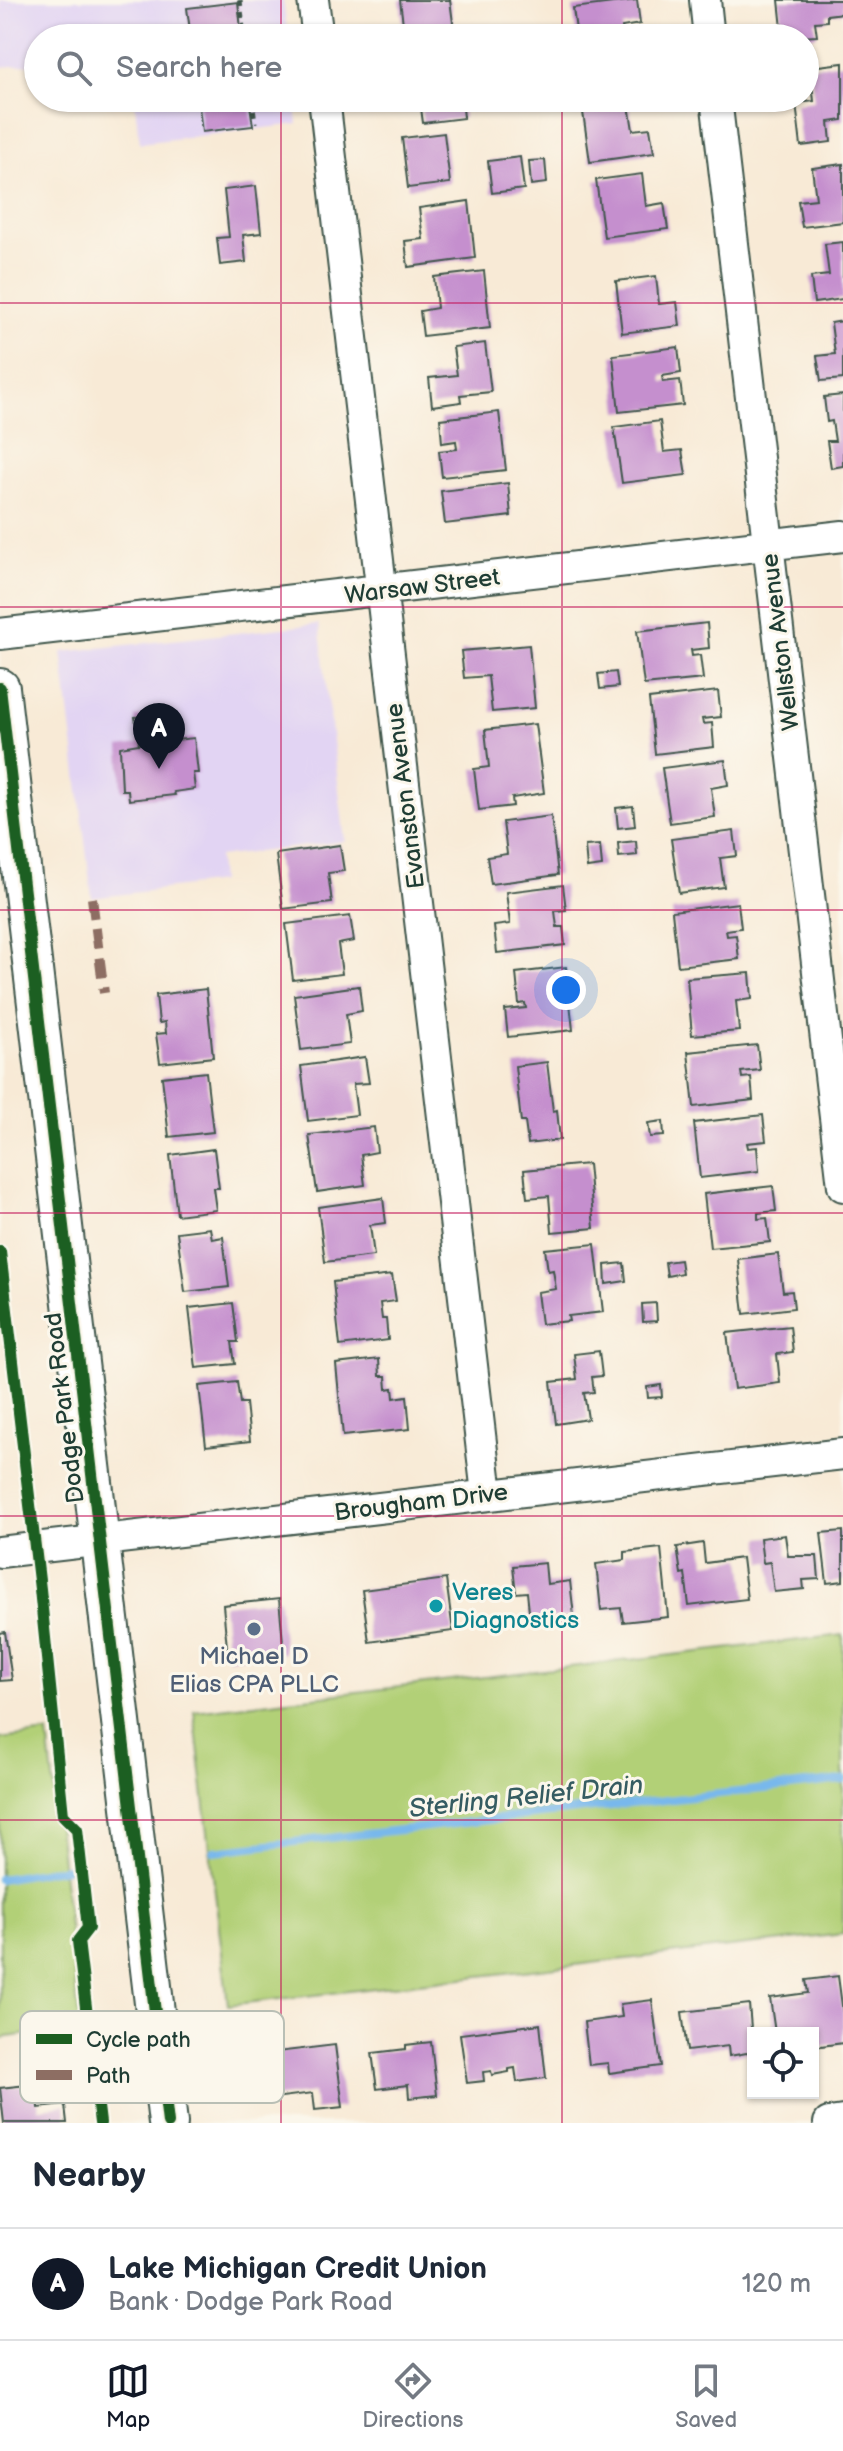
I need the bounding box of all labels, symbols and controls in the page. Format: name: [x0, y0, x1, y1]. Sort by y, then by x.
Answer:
search box: [24, 24, 819, 112]
icon: search: [52, 46, 96, 90]
text: Search here: [116, 50, 282, 86]
street label: Wellston Avenue: [755, 552, 806, 732]
street label: Warsaw Street: [343, 563, 502, 610]
street label: Evanston Avenue: [380, 701, 431, 890]
pin: A: [133, 703, 185, 769]
your location: [546, 970, 586, 1010]
street label: Dodge Park Road: [38, 1311, 91, 1505]
street label: Brougham Drive: [333, 1477, 510, 1528]
place label: Veres Diagnostics: [452, 1578, 579, 1635]
marker: Veres Diagnostics: [427, 1597, 445, 1615]
marker: Michael D Elias CPA PLLC: [245, 1620, 263, 1638]
place label: Michael D Elias CPA PLLC: [169, 1642, 339, 1699]
water label: Sterling Relief Drain: [408, 1770, 645, 1825]
legend: [20, 2011, 284, 2103]
text: Cycle path: [86, 2027, 191, 2054]
map controls: [747, 2027, 819, 2099]
button: locate: [747, 2027, 819, 2099]
text: Path: [86, 2063, 130, 2090]
text: Nearby: [32, 2155, 146, 2196]
text: Lake Michigan Credit Union: [108, 2251, 487, 2287]
text: A: [50, 2269, 66, 2300]
text: 120 m: [742, 2269, 811, 2300]
text: Bank · Dodge Park Road: [108, 2287, 393, 2318]
tab: Map: [106, 2359, 150, 2434]
tab: Directions: [362, 2359, 463, 2434]
tab: Saved: [675, 2359, 737, 2434]

